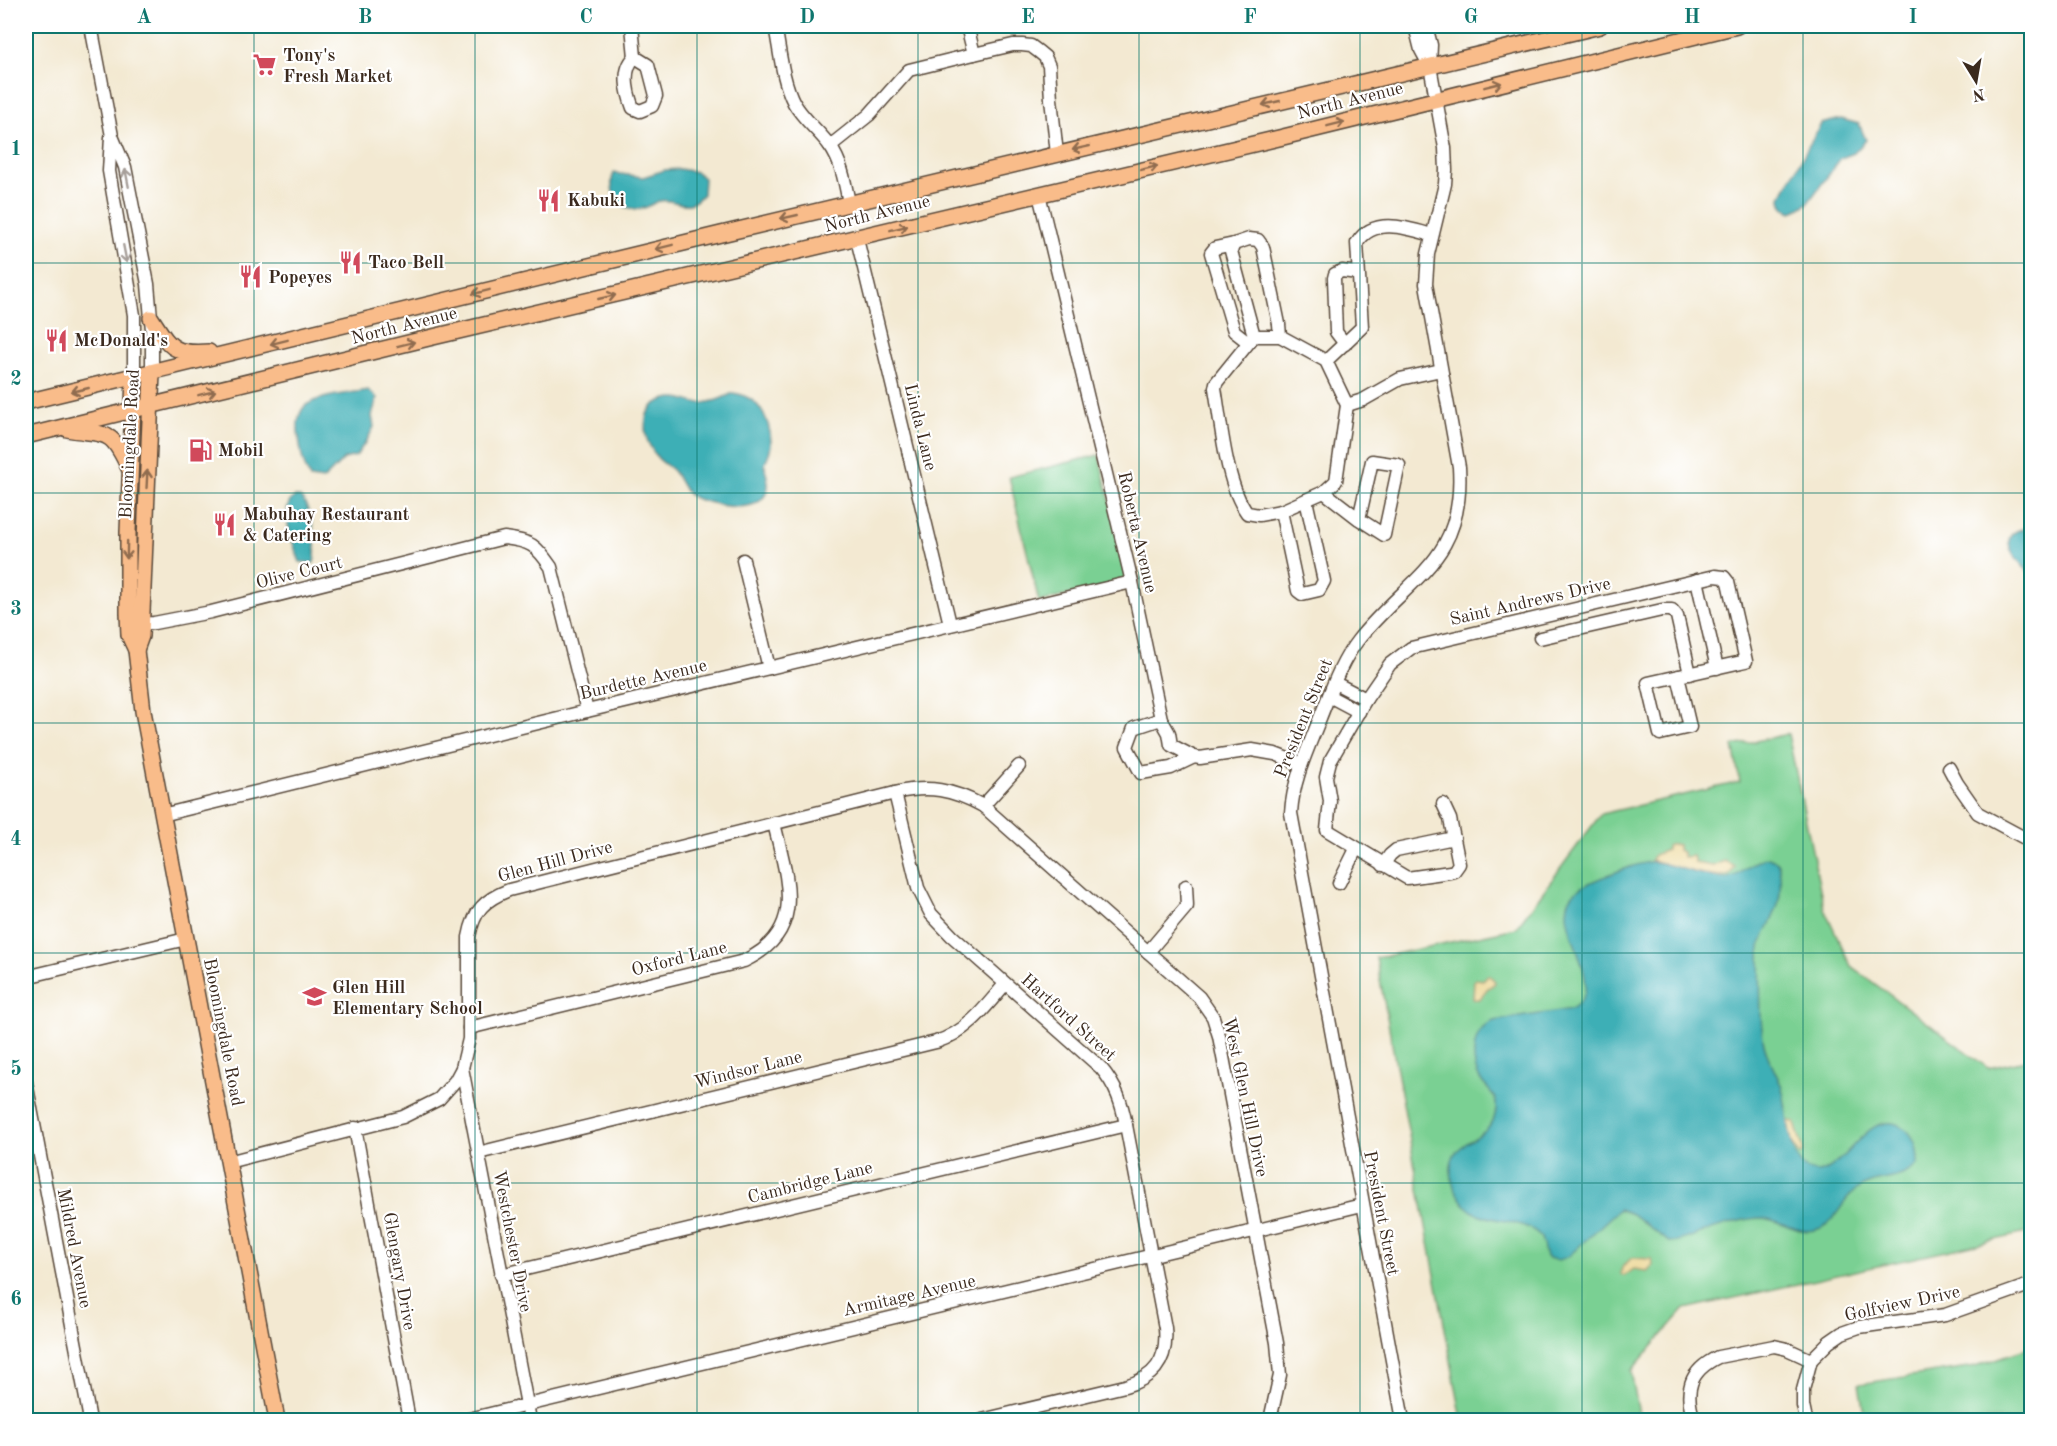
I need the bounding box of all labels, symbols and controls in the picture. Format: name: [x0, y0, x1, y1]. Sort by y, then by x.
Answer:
text: A: [136, 8, 152, 28]
text: B: [358, 8, 372, 28]
text: C: [579, 8, 593, 28]
text: D: [799, 8, 815, 28]
text: E: [1021, 8, 1035, 28]
text: F: [1243, 8, 1257, 28]
text: G: [1464, 8, 1478, 28]
text: H: [1684, 8, 1700, 28]
text: I: [1909, 8, 1917, 28]
place label: Tony's Fresh Market: [283, 47, 393, 86]
north arrow: [1946, 51, 2006, 111]
supermarket icon: Tony's Fresh Market: [252, 52, 278, 78]
street label: North Avenue: [1295, 79, 1405, 123]
one-way arrow: [1483, 79, 1502, 91]
text: N: [1970, 85, 1986, 103]
one-way arrow: [1261, 98, 1280, 110]
one-way arrow: [1326, 117, 1345, 129]
text: 1: [10, 140, 22, 160]
one-way arrow: [1072, 143, 1091, 155]
one-way arrow: [1140, 161, 1159, 173]
one-way arrow: [121, 168, 132, 188]
restaurant icon: Kabuki: [536, 187, 562, 213]
place label: Kabuki: [567, 192, 625, 210]
street label: North Avenue: [822, 192, 932, 236]
one-way arrow: [780, 212, 799, 224]
one-way arrow: [889, 222, 908, 234]
one-way arrow: [654, 242, 673, 254]
one-way arrow: [119, 243, 130, 263]
restaurant icon: Taco Bell: [337, 249, 363, 275]
place label: Taco Bell: [368, 254, 444, 272]
restaurant icon: Popeyes: [237, 264, 263, 290]
place label: Popeyes: [268, 269, 332, 287]
one-way arrow: [472, 286, 491, 298]
one-way arrow: [597, 290, 616, 302]
street label: North Avenue: [349, 304, 459, 348]
restaurant icon: McDonald's: [43, 327, 69, 353]
place label: McDonald's: [74, 332, 168, 350]
one-way arrow: [270, 336, 289, 348]
one-way arrow: [396, 337, 415, 349]
street label: Bloomingdale Road: [117, 369, 143, 520]
text: 2: [10, 370, 22, 390]
street label: Linda Lane: [901, 382, 940, 473]
one-way arrow: [70, 384, 89, 396]
one-way arrow: [197, 386, 216, 398]
fuel station icon: Mobil: [187, 437, 213, 463]
place label: Mobil: [218, 442, 264, 460]
one-way arrow: [141, 470, 152, 490]
street label: Roberta Avenue: [1114, 470, 1160, 595]
place label: Mabuhay Restaurant & Catering: [243, 506, 410, 545]
restaurant icon: Mabuhay Restaurant & Catering: [212, 511, 238, 537]
one-way arrow: [121, 539, 133, 559]
street label: Olive Court: [254, 554, 344, 592]
street label: Saint Andrews Drive: [1448, 575, 1612, 629]
text: 3: [10, 600, 22, 620]
street label: President Street: [1272, 656, 1336, 781]
street label: Burdette Avenue: [578, 657, 709, 703]
text: 4: [10, 830, 22, 850]
street label: Glen Hill Drive: [496, 838, 615, 886]
street label: Oxford Lane: [630, 938, 729, 980]
street label: Bloomingdale Road: [200, 957, 246, 1108]
street label: Hartford Street: [1017, 971, 1119, 1065]
place label: Glen Hill Elementary School: [332, 979, 483, 1018]
school or university icon: Glen Hill Elementary School: [301, 984, 327, 1010]
street label: West Glen Hill Drive: [1219, 1016, 1271, 1179]
street label: Windsor Lane: [692, 1048, 804, 1092]
text: 5: [10, 1059, 22, 1080]
street label: President Street: [1360, 1149, 1402, 1277]
street label: Cambridge Lane: [746, 1159, 875, 1207]
street label: Westchester Drive: [489, 1169, 535, 1314]
street label: Mildred Avenue: [54, 1187, 94, 1310]
street label: Glengary Drive: [380, 1211, 418, 1332]
street label: Armitage Avenue: [841, 1272, 977, 1320]
street label: Golfview Drive: [1843, 1283, 1962, 1325]
text: 6: [10, 1290, 22, 1310]

